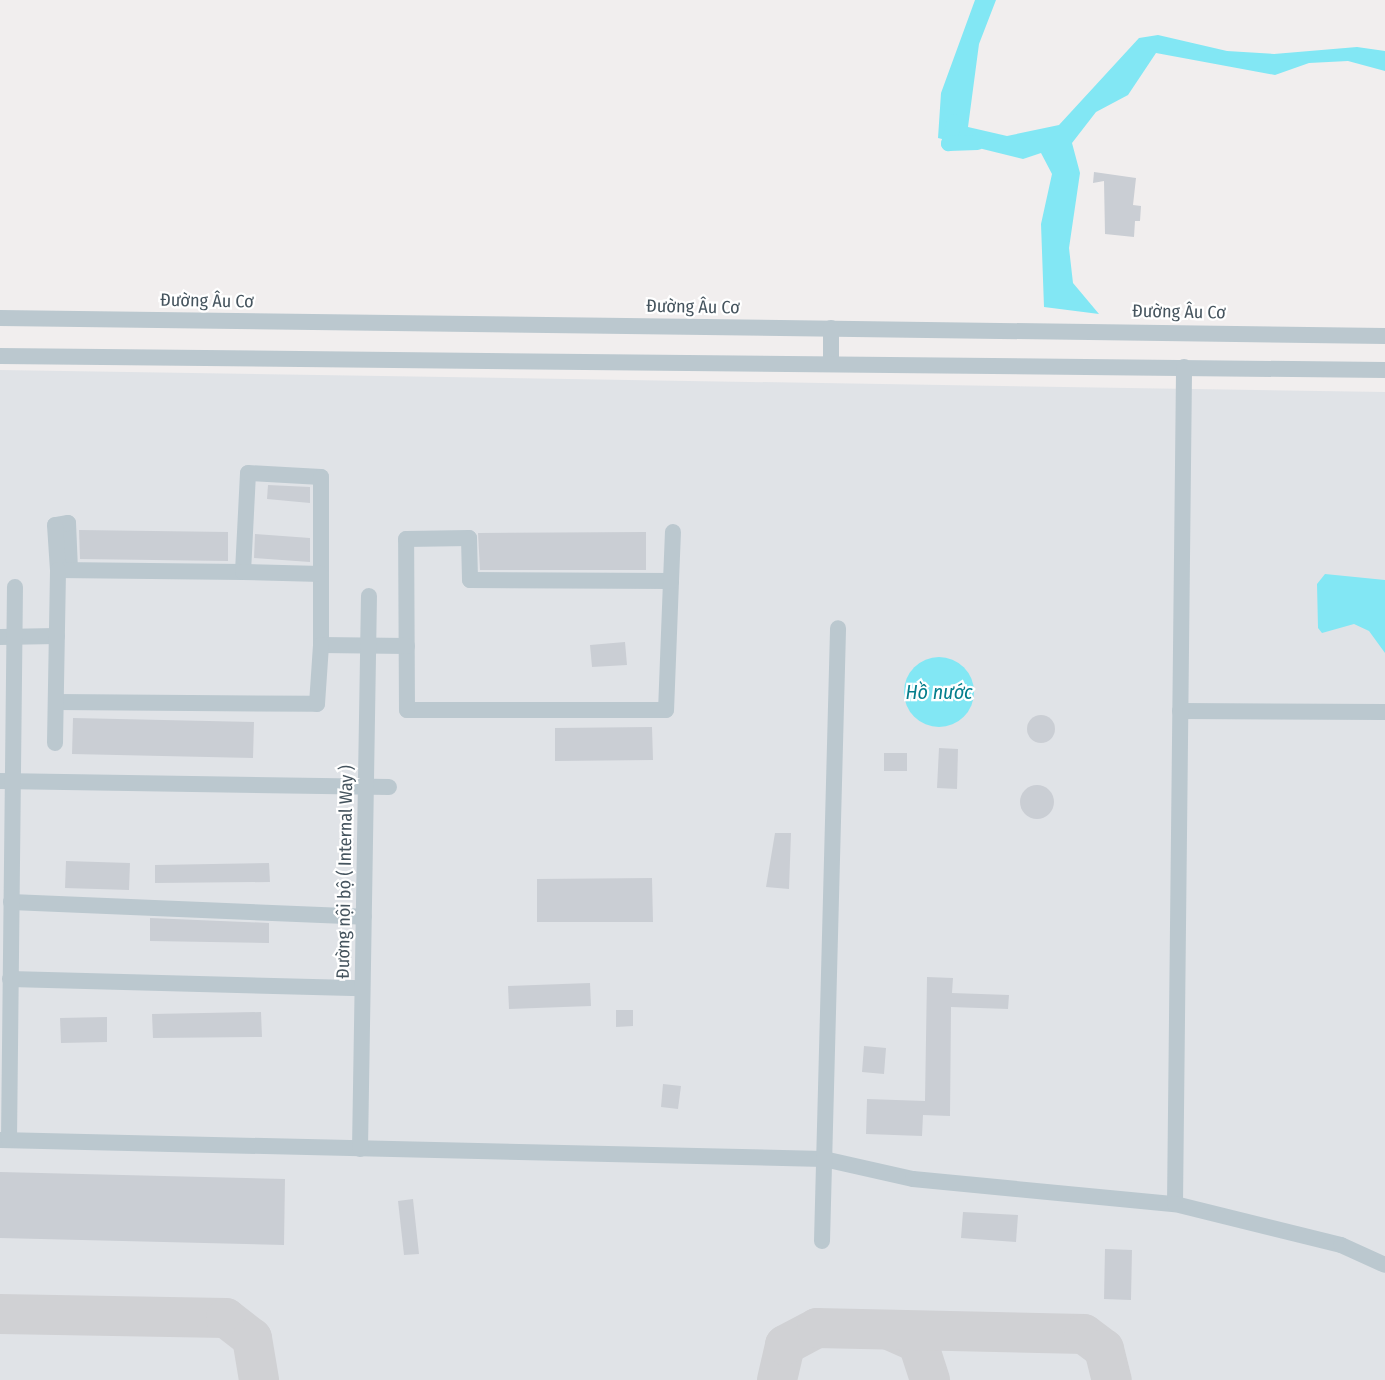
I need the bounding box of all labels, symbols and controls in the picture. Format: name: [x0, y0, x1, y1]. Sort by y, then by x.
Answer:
street label: Đường Âu Cơ: [160, 289, 254, 313]
street label: Đường Âu Cơ: [646, 295, 740, 319]
street label: Đường Âu Cơ: [1132, 300, 1226, 324]
water label: Hồ nước: [905, 680, 973, 704]
street label: Đường nội bộ ( Internal Way ): [332, 765, 358, 979]

